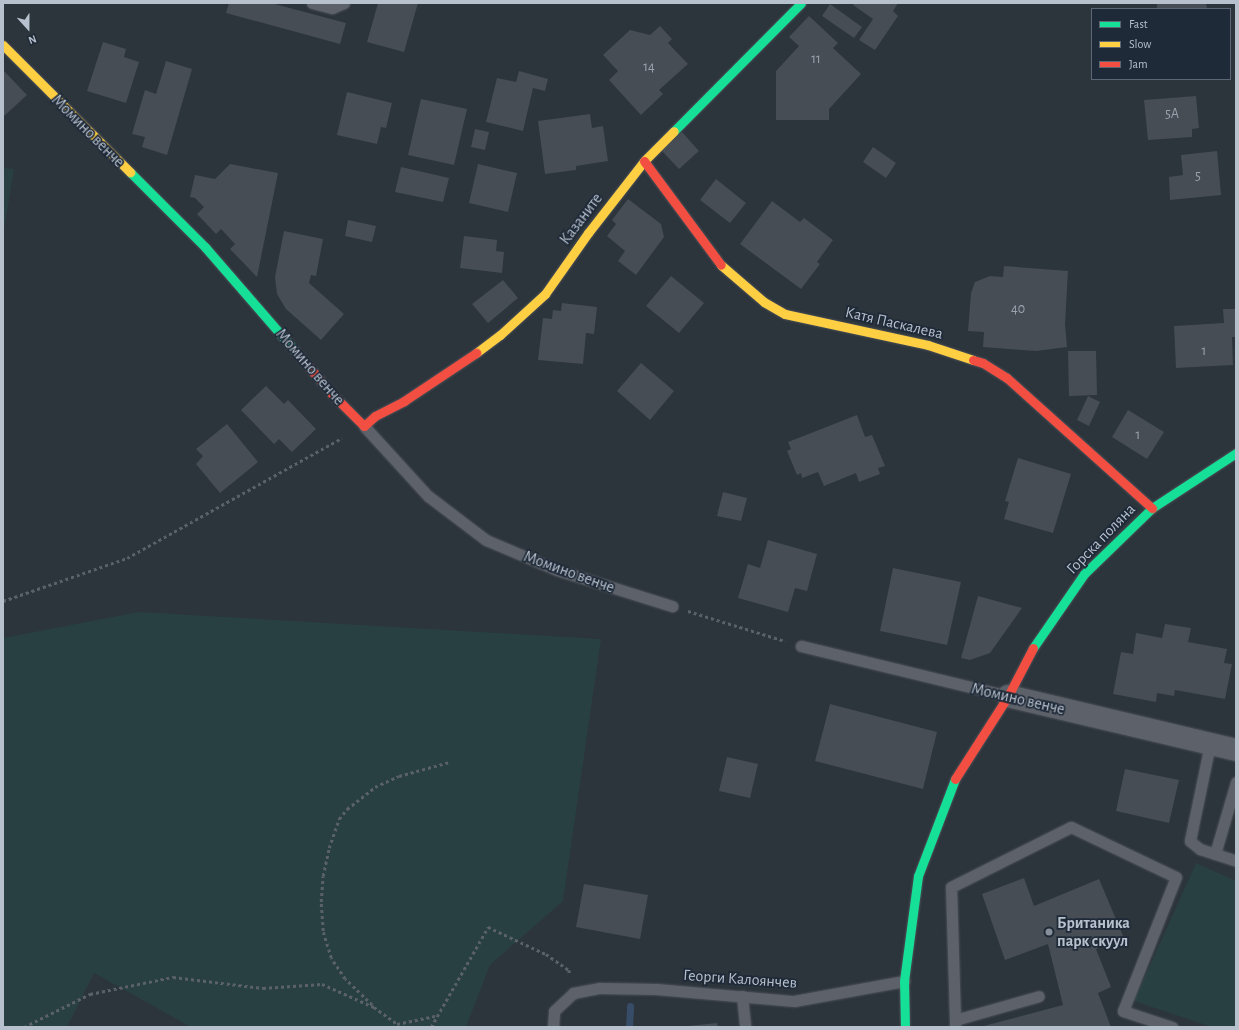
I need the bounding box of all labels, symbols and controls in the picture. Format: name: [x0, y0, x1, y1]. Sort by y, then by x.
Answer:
north arrow: [8, 8, 48, 48]
legend: [1091, 8, 1231, 80]
text: Fast: [1129, 18, 1148, 30]
text: N: [27, 33, 38, 46]
text: Slow: [1129, 38, 1151, 50]
house number: 11: [811, 51, 821, 67]
text: Jam: [1129, 58, 1148, 70]
house number: 14: [643, 59, 655, 75]
street label: Момино венче: [47, 90, 129, 172]
house number: 5А: [1165, 106, 1179, 122]
house number: 5: [1195, 168, 1201, 184]
street label: Казаните: [555, 189, 607, 249]
house number: 40: [1011, 301, 1025, 317]
street label: Катя Паскалева: [843, 302, 945, 344]
street label: Момино венче: [271, 325, 349, 409]
house number: 1: [1202, 343, 1206, 359]
house number: 1: [1136, 427, 1140, 443]
street label: Горска поляна: [1063, 500, 1139, 578]
street label: Момино венче: [521, 547, 617, 597]
street label: Момино венче: [969, 679, 1067, 719]
place label: Британика парк скуул: [1057, 913, 1130, 951]
marker: Британика парк скуул: [1044, 927, 1054, 937]
street label: Георги Калоянчев: [682, 965, 798, 993]

